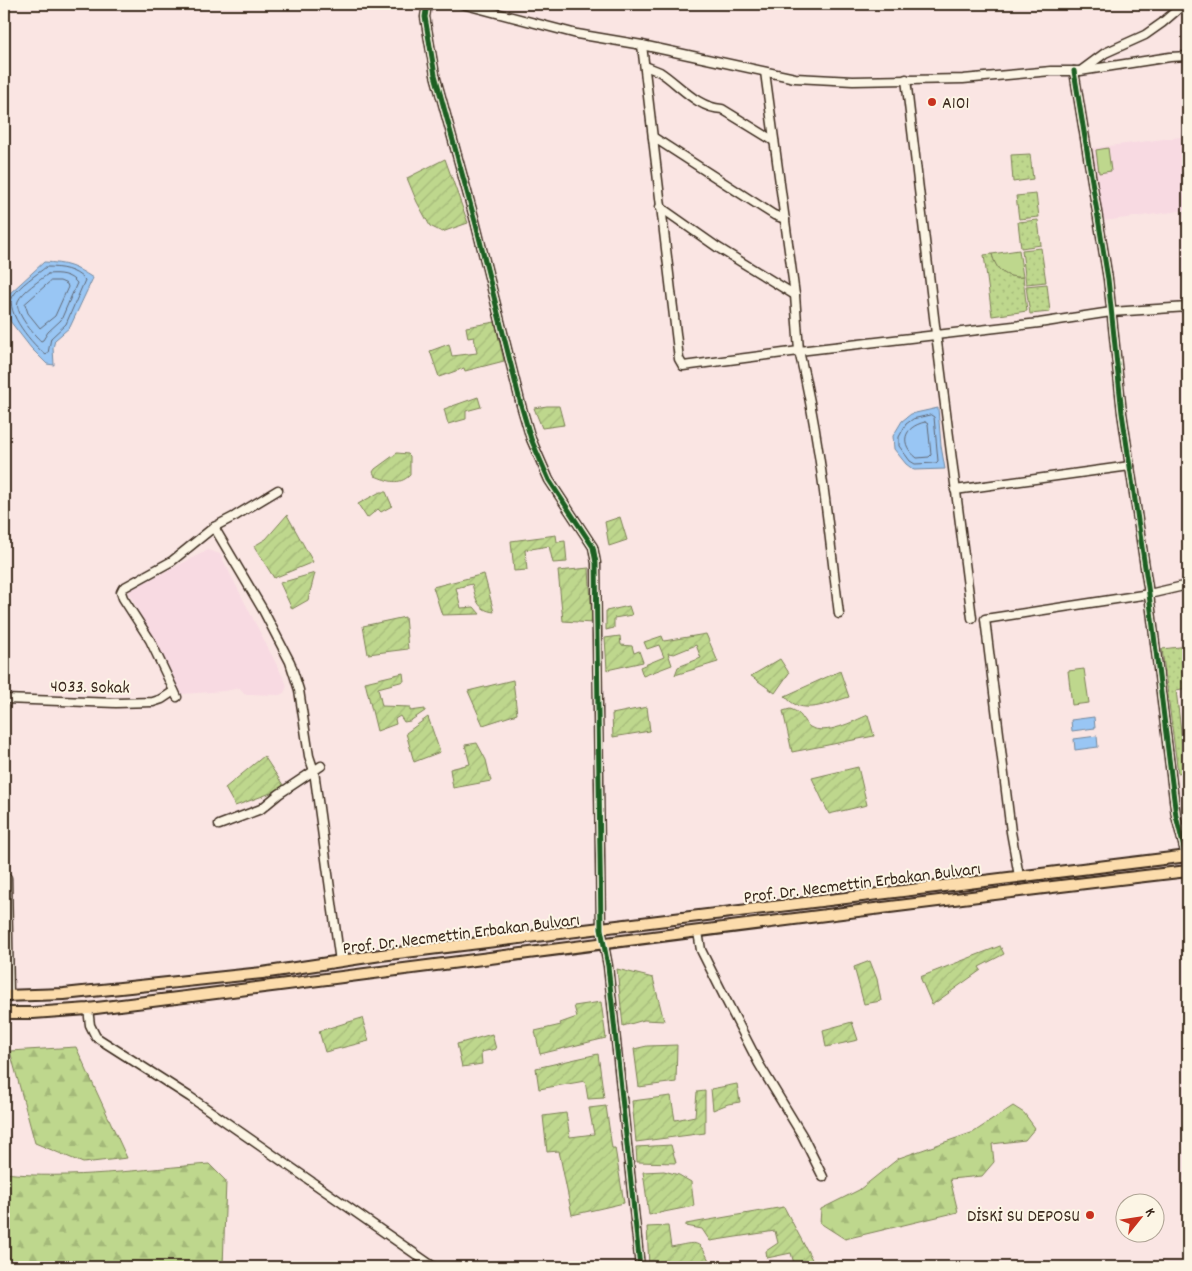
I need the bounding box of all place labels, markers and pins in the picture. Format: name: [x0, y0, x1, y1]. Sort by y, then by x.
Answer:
place label: A101: [942, 92, 970, 117]
marker: A101: [926, 96, 938, 108]
place label: DİSKİ SU DEPOSU: [967, 1205, 1080, 1230]
marker: DİSKİ SU DEPOSU: [1084, 1209, 1096, 1221]

